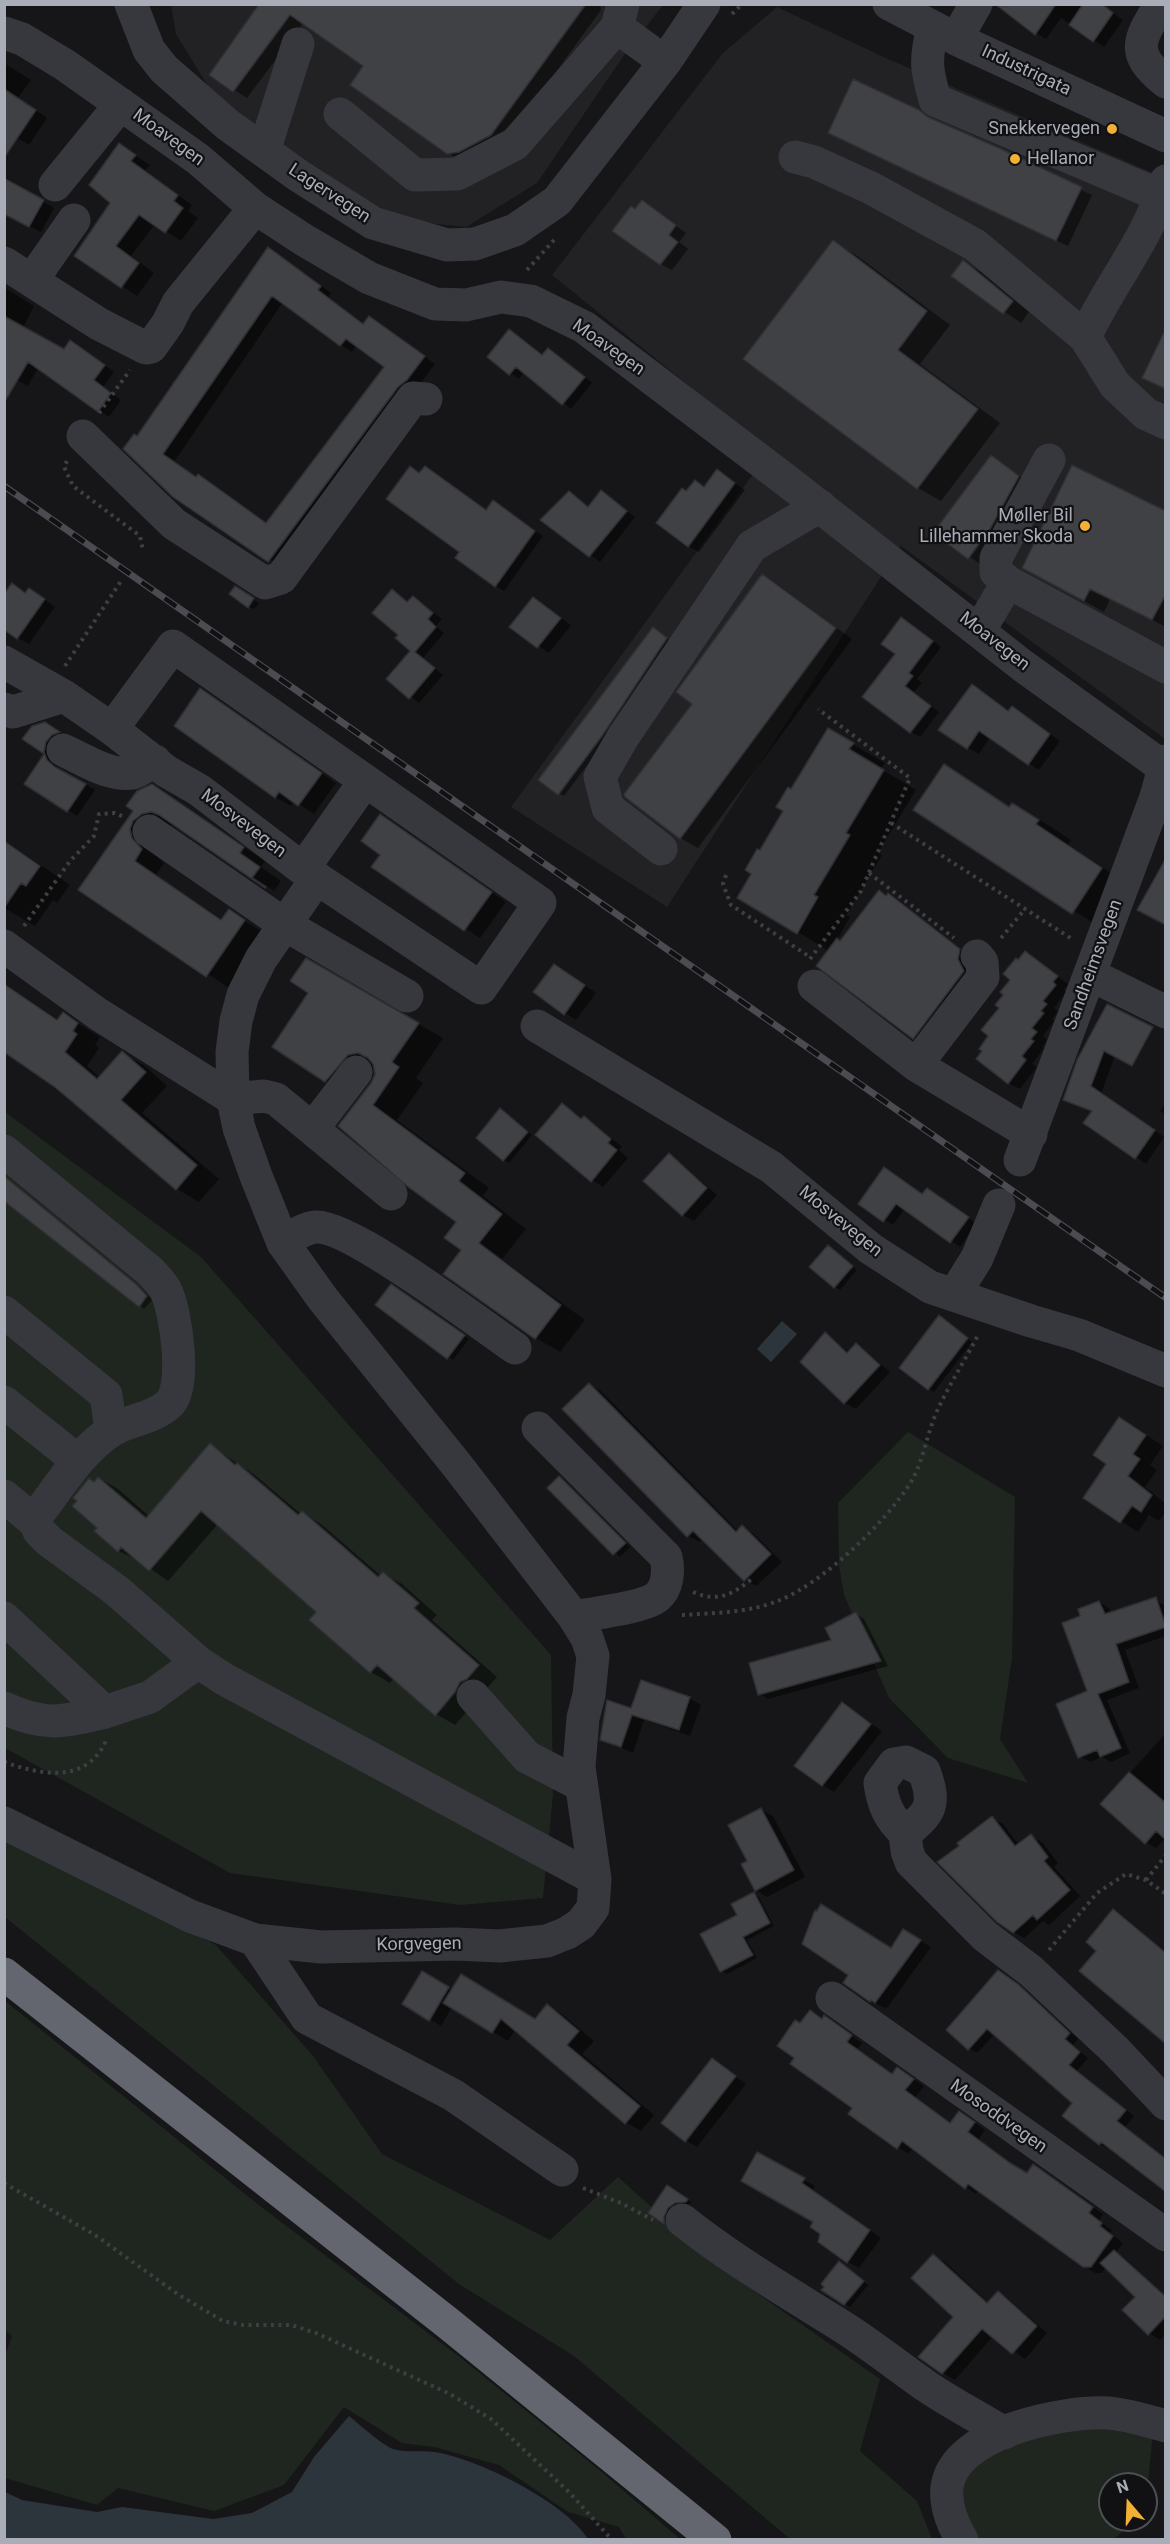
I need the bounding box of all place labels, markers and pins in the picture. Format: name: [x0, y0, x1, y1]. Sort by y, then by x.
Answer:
place label: Snekkervegen: [988, 118, 1100, 140]
marker: Snekkervegen: [1105, 122, 1119, 136]
place label: Hellanor: [1027, 148, 1094, 170]
marker: Hellanor: [1008, 152, 1022, 166]
place label: Møller Bil Lillehammer Skoda: [919, 505, 1073, 548]
marker: Møller Bil Lillehammer Skoda: [1078, 519, 1092, 533]

